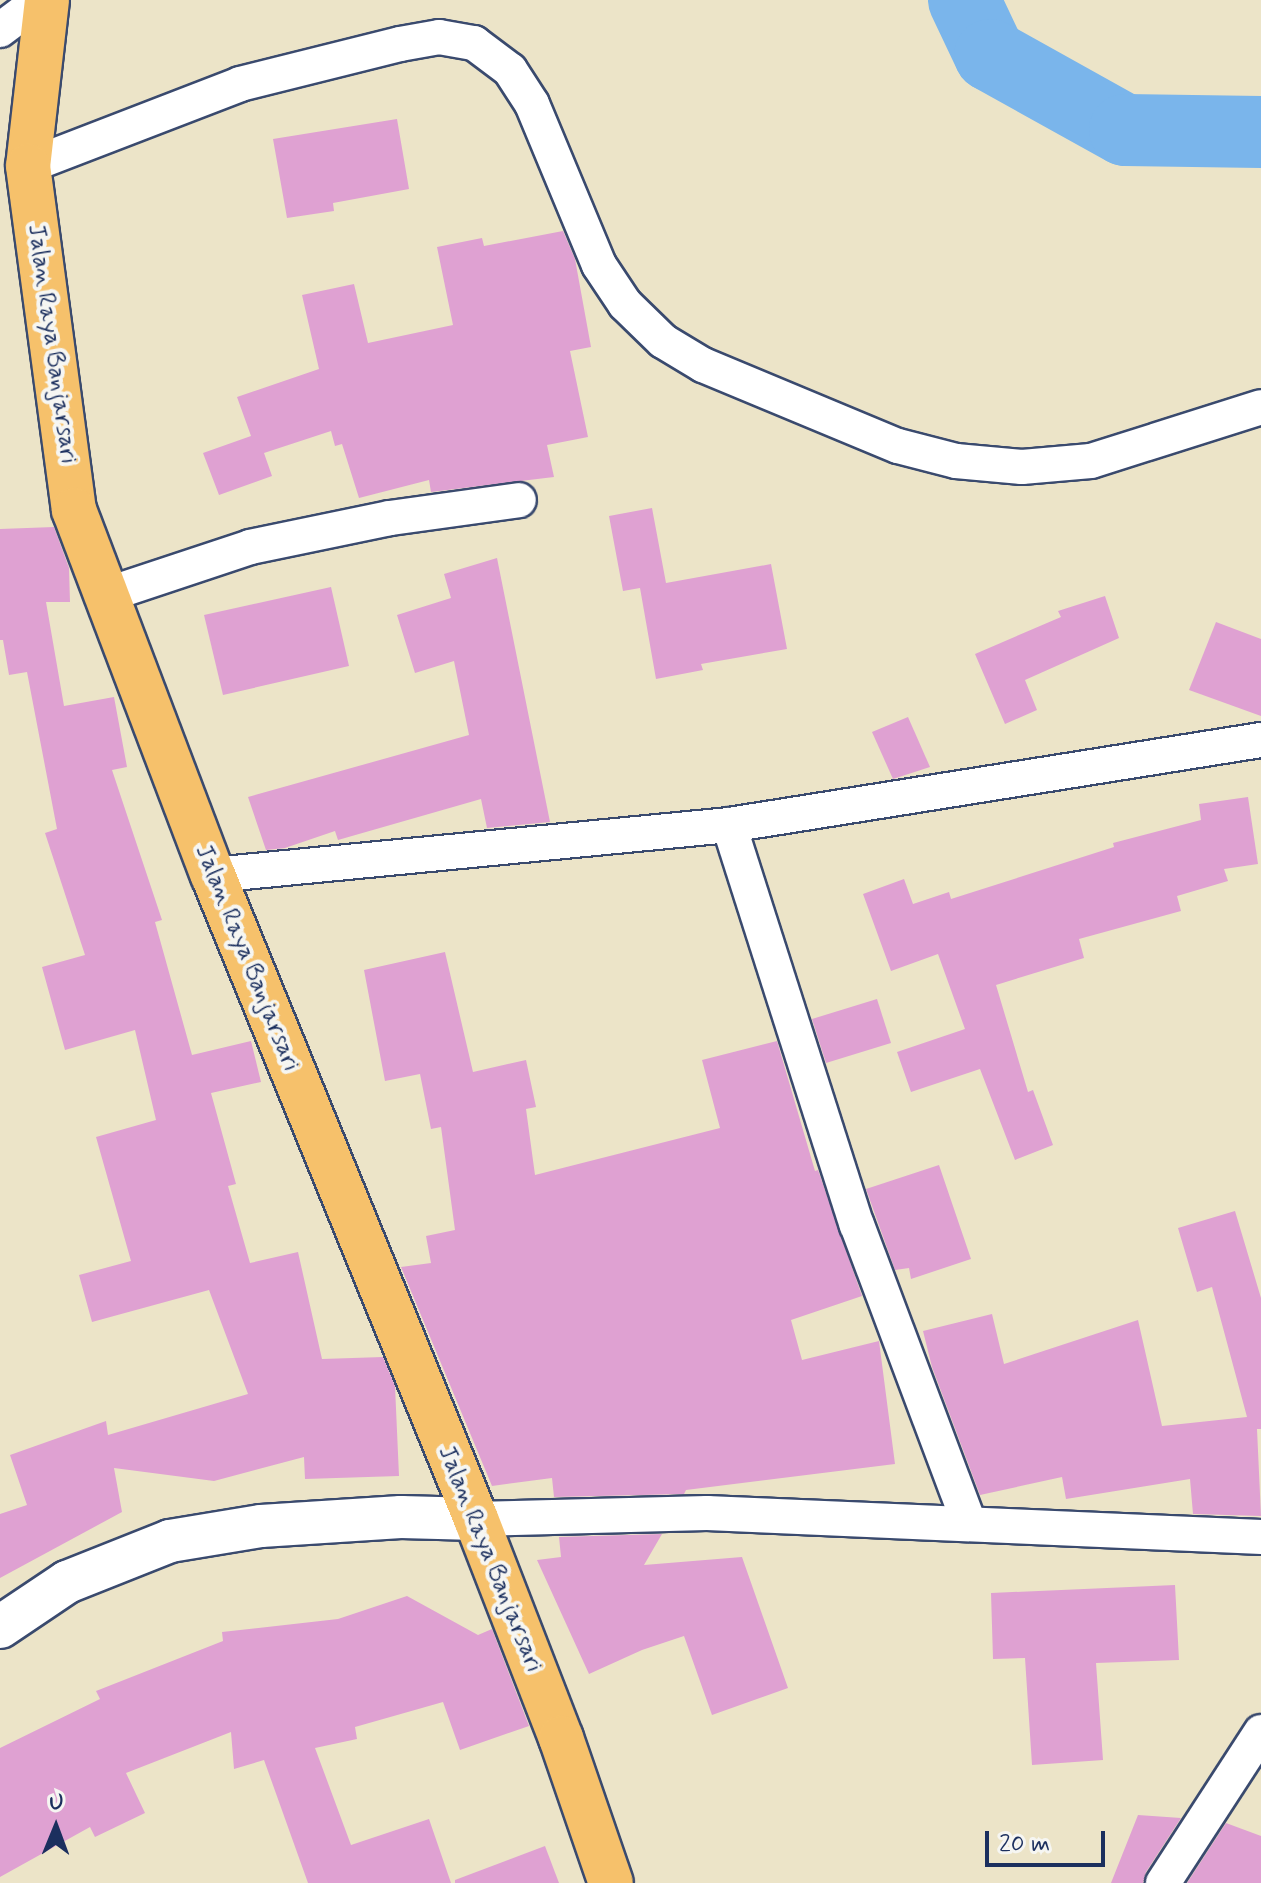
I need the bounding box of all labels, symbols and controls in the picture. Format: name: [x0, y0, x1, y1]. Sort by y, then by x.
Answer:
street label: Jalan Raya Banjarsari: [21, 225, 83, 463]
street label: Jalan Raya Banjarsari: [189, 843, 305, 1073]
street label: Jalan Raya Banjarsari: [432, 1444, 548, 1674]
north arrow: [16, 1787, 96, 1867]
text: U: [49, 1789, 64, 1817]
scale bar: [989, 1815, 1109, 1865]
text: 20 m: [999, 1829, 1050, 1860]

